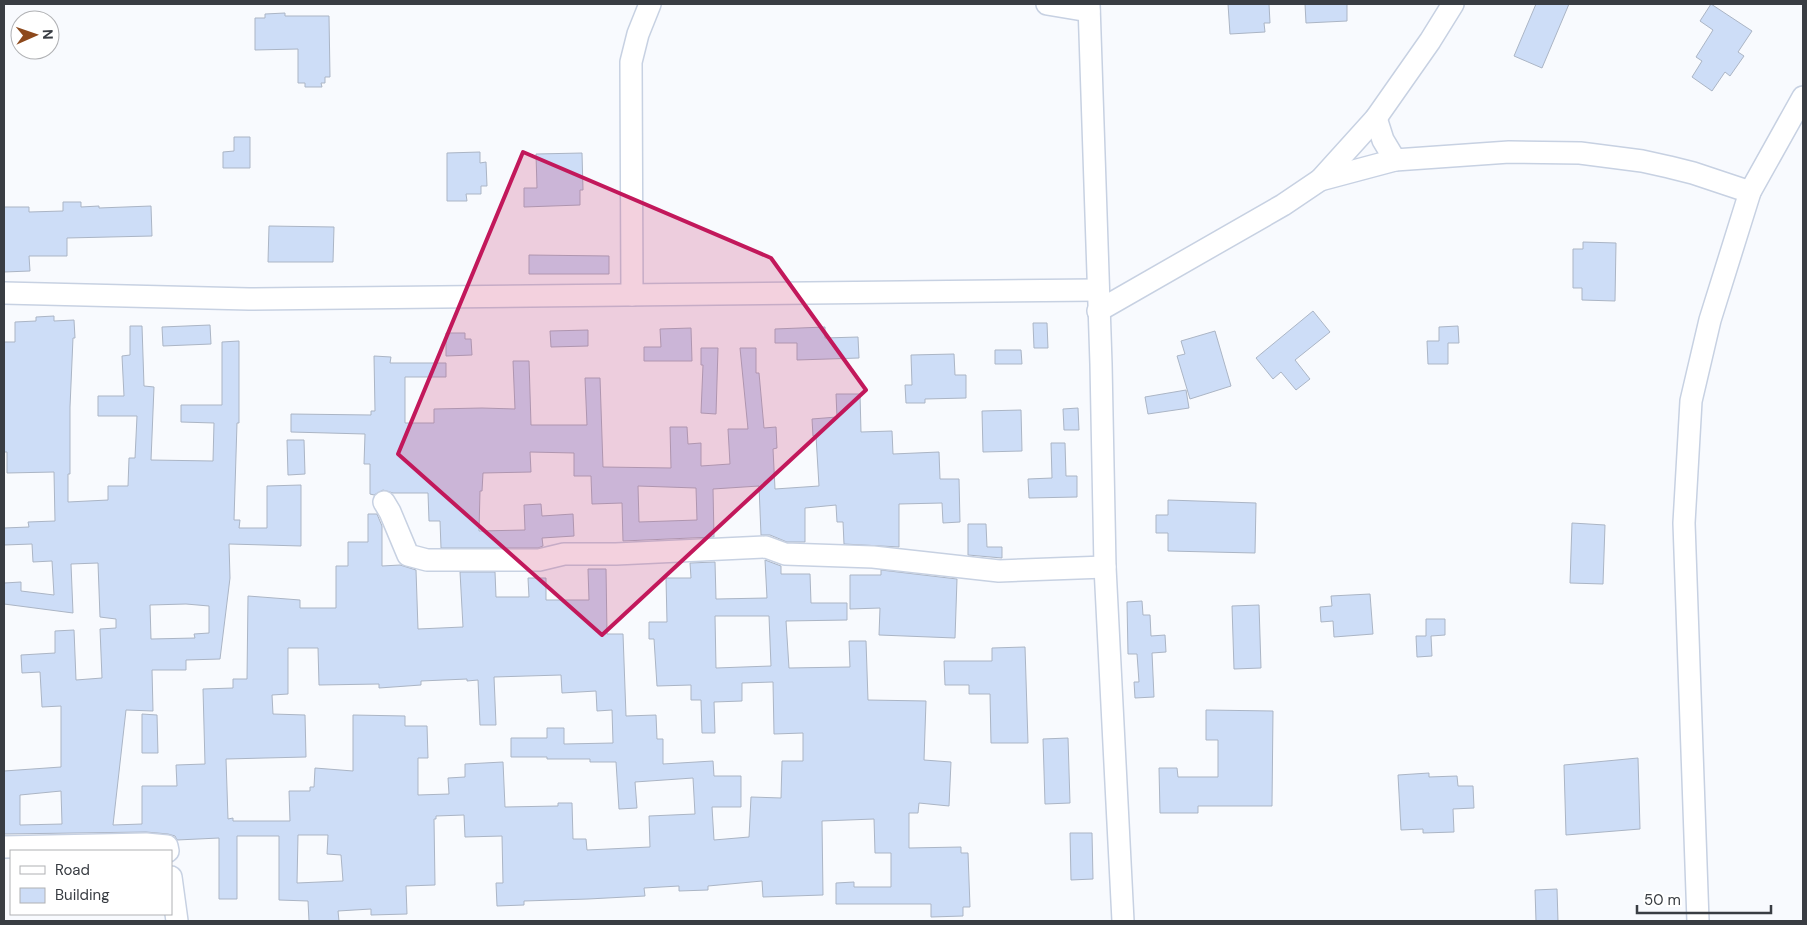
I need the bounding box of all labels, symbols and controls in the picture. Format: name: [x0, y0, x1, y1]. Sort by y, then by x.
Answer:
north arrow: [10, 10, 60, 60]
text: N: [39, 29, 57, 40]
legend: [10, 850, 172, 915]
text: Road: [55, 860, 90, 880]
scale bar: [1637, 882, 1771, 914]
text: Building: [55, 885, 110, 905]
text: 50 m: [1644, 890, 1681, 910]

